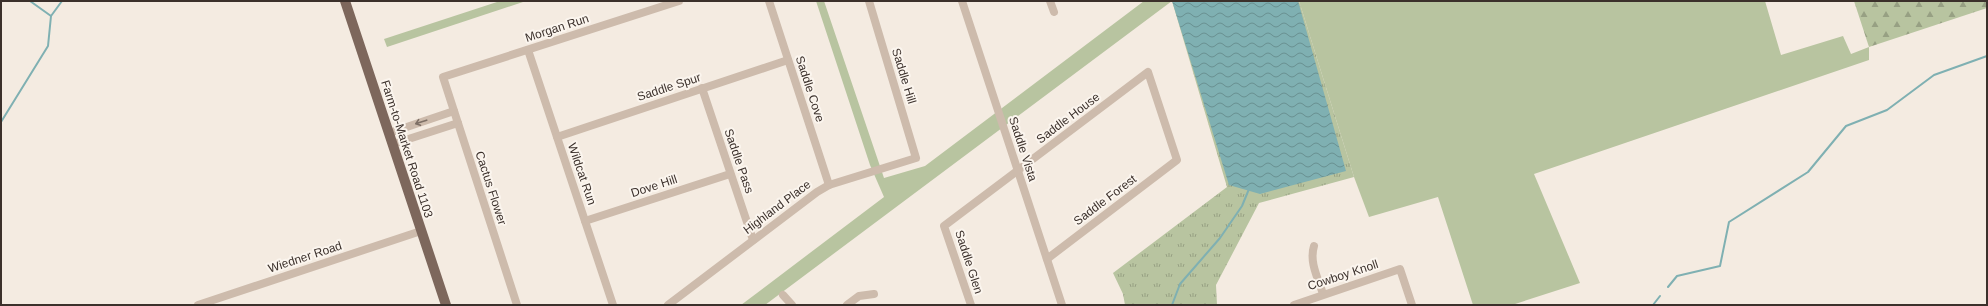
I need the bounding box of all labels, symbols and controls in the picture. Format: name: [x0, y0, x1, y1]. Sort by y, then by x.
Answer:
street label: Morgan Run: [523, 11, 591, 45]
street label: Saddle Hill: [889, 47, 919, 105]
street label: Saddle Cove: [793, 54, 827, 124]
street label: Saddle Spur: [635, 70, 703, 104]
street label: Farm-to-Market Road 1103: [378, 78, 436, 220]
street label: Saddle House: [1034, 90, 1103, 146]
street label: Saddle Vista: [1006, 115, 1040, 183]
one-way arrow: [415, 119, 428, 126]
street label: Saddle Pass: [721, 127, 757, 195]
street label: Wildcat Run: [565, 141, 599, 207]
street label: Cactus Flower: [472, 149, 510, 227]
street label: Dove Hill: [629, 172, 679, 200]
street label: Saddle Forest: [1071, 172, 1140, 228]
street label: Highland Place: [741, 177, 814, 237]
street label: Saddle Glen: [952, 228, 986, 296]
street label: Wiedner Road: [266, 238, 344, 276]
street label: Cowboy Knoll: [1306, 257, 1380, 293]

